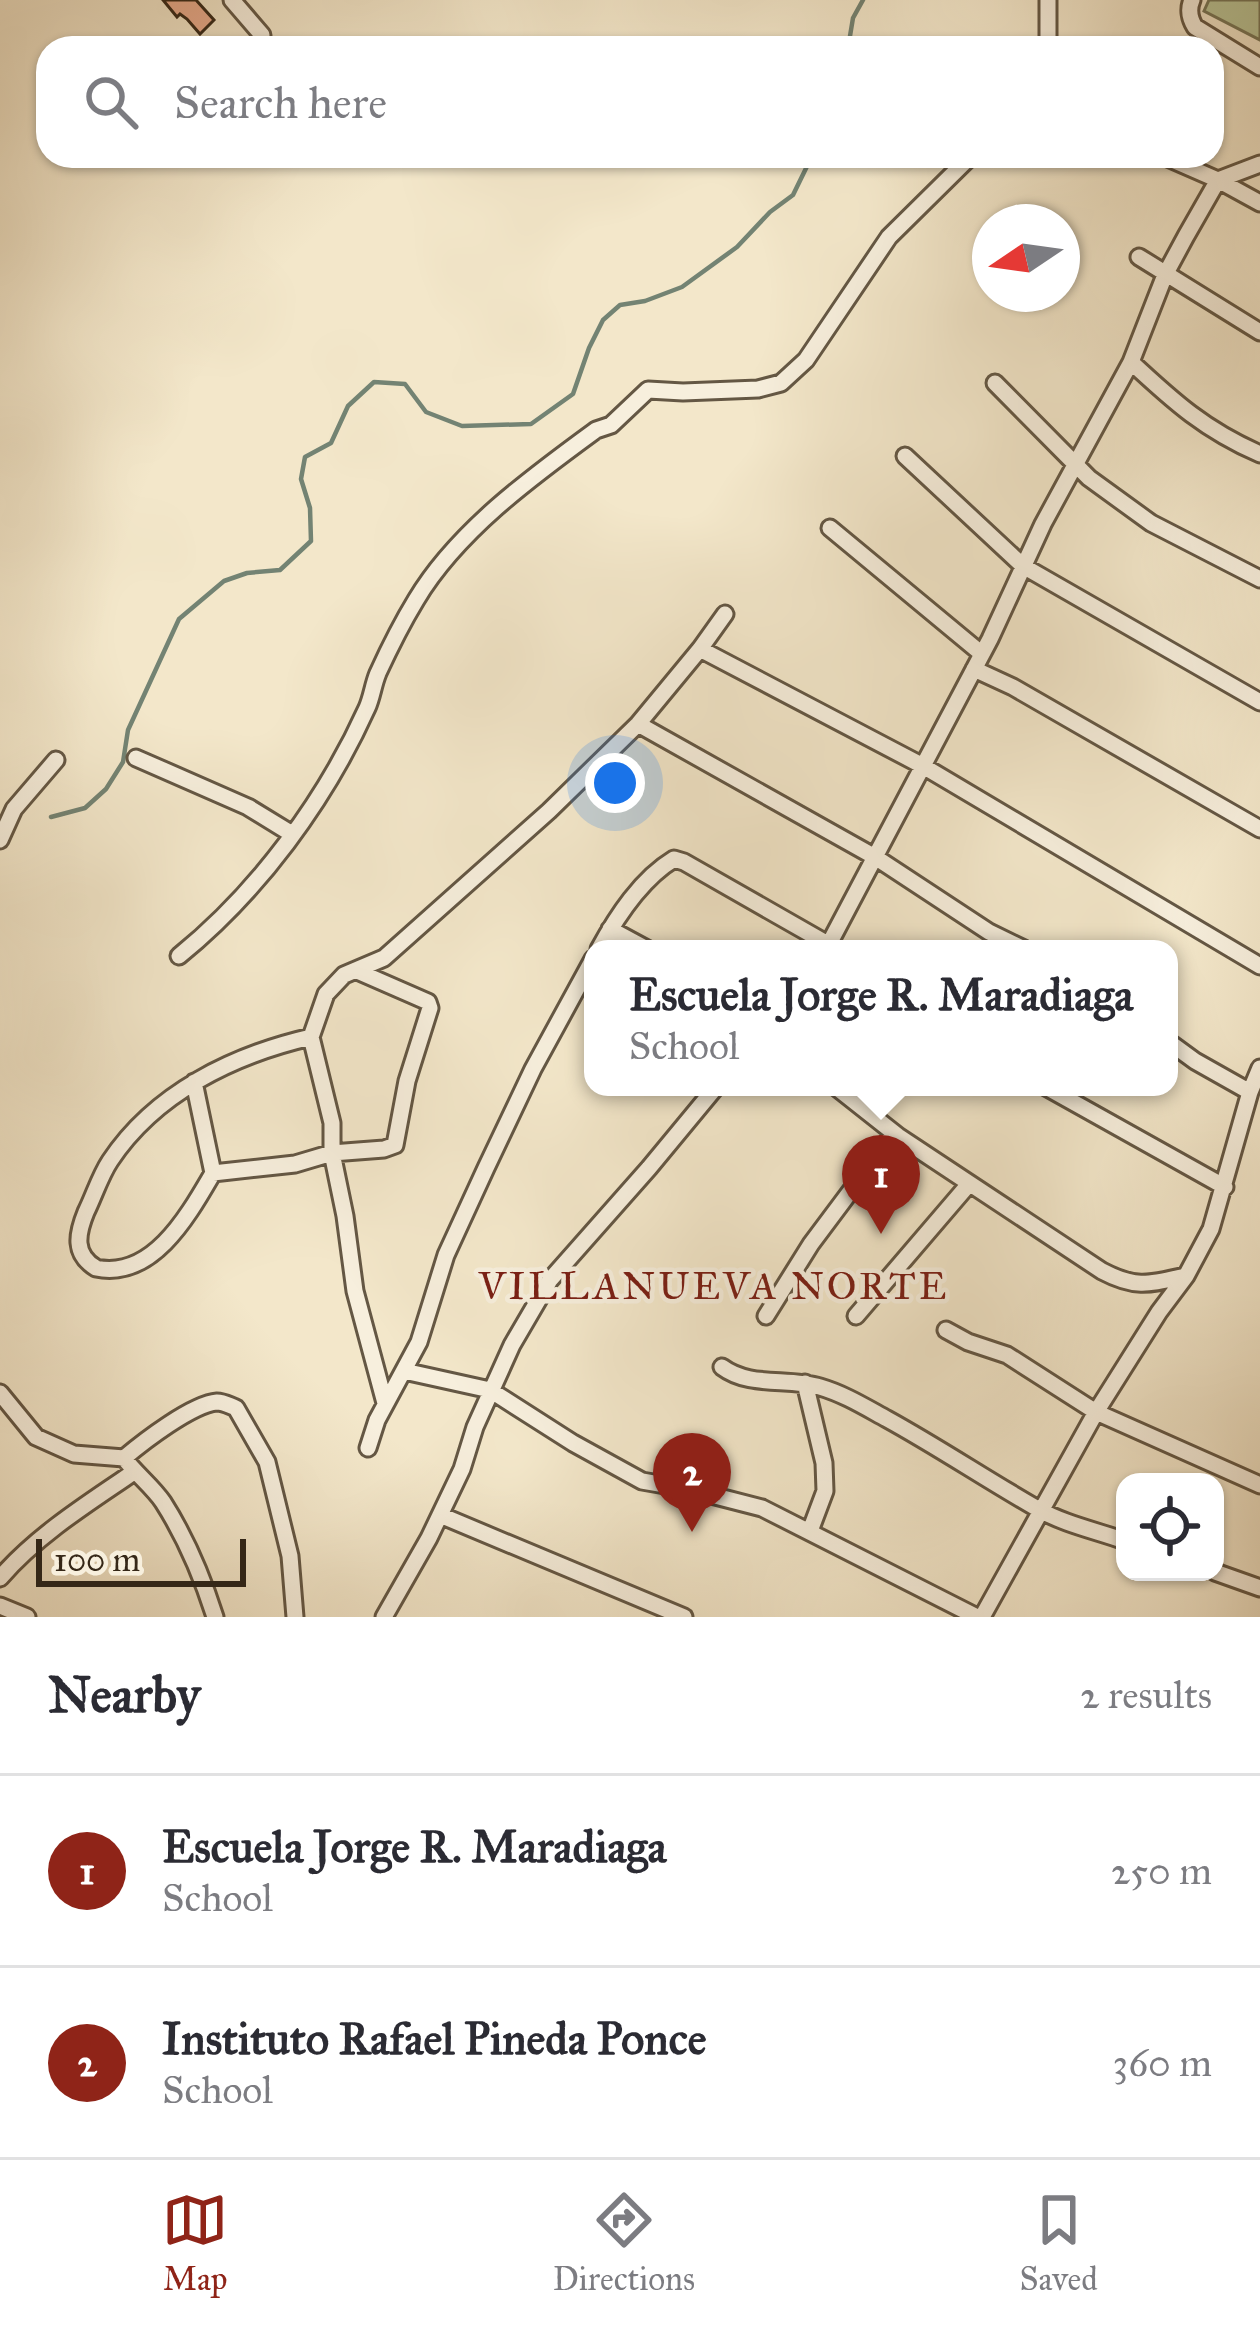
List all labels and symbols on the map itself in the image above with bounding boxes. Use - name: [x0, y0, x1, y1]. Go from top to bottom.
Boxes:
- north arrow: [972, 204, 1080, 312]
- your location: [585, 753, 645, 813]
- pin: 1: [842, 1135, 920, 1234]
- district label: VILLANUEVA NORTE: [477, 1262, 950, 1310]
- pin: 2: [653, 1433, 731, 1532]
- scale bar: [36, 1533, 246, 1586]

